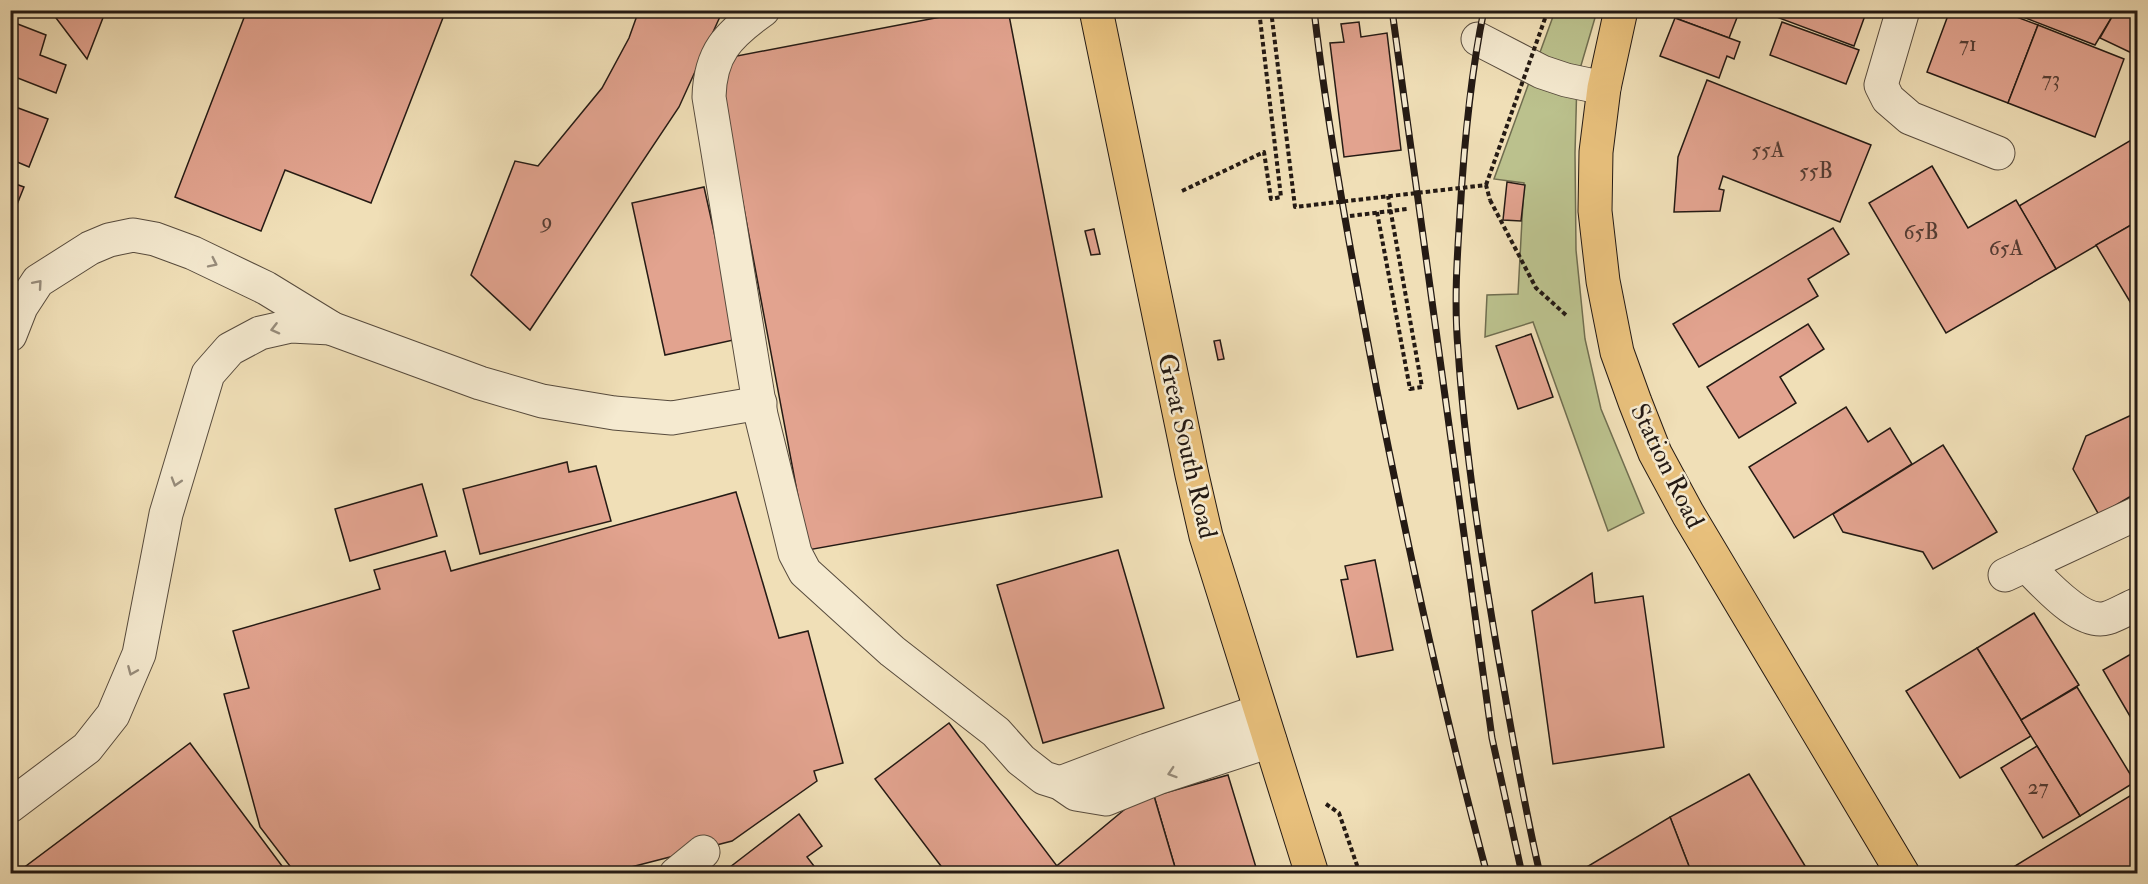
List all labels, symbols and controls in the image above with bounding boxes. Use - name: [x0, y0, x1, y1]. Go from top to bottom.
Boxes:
- house number: 71: [1959, 30, 1977, 58]
- house number: 73: [2042, 65, 2060, 93]
- house number: 55A: [1751, 136, 1785, 164]
- house number: 55B: [1799, 157, 1833, 185]
- house number: 9: [539, 207, 553, 235]
- house number: 65B: [1903, 218, 1939, 246]
- house number: 65A: [1989, 234, 2023, 262]
- one-way arrow: [207, 256, 218, 268]
- one-way arrow: [30, 280, 41, 291]
- one-way arrow: [270, 322, 280, 335]
- street label: Great South Road: [1150, 350, 1224, 542]
- street label: Station Road: [1623, 399, 1711, 534]
- one-way arrow: [171, 476, 183, 487]
- one-way arrow: [127, 665, 139, 676]
- one-way arrow: [1167, 766, 1178, 778]
- house number: 27: [2027, 773, 2049, 801]

